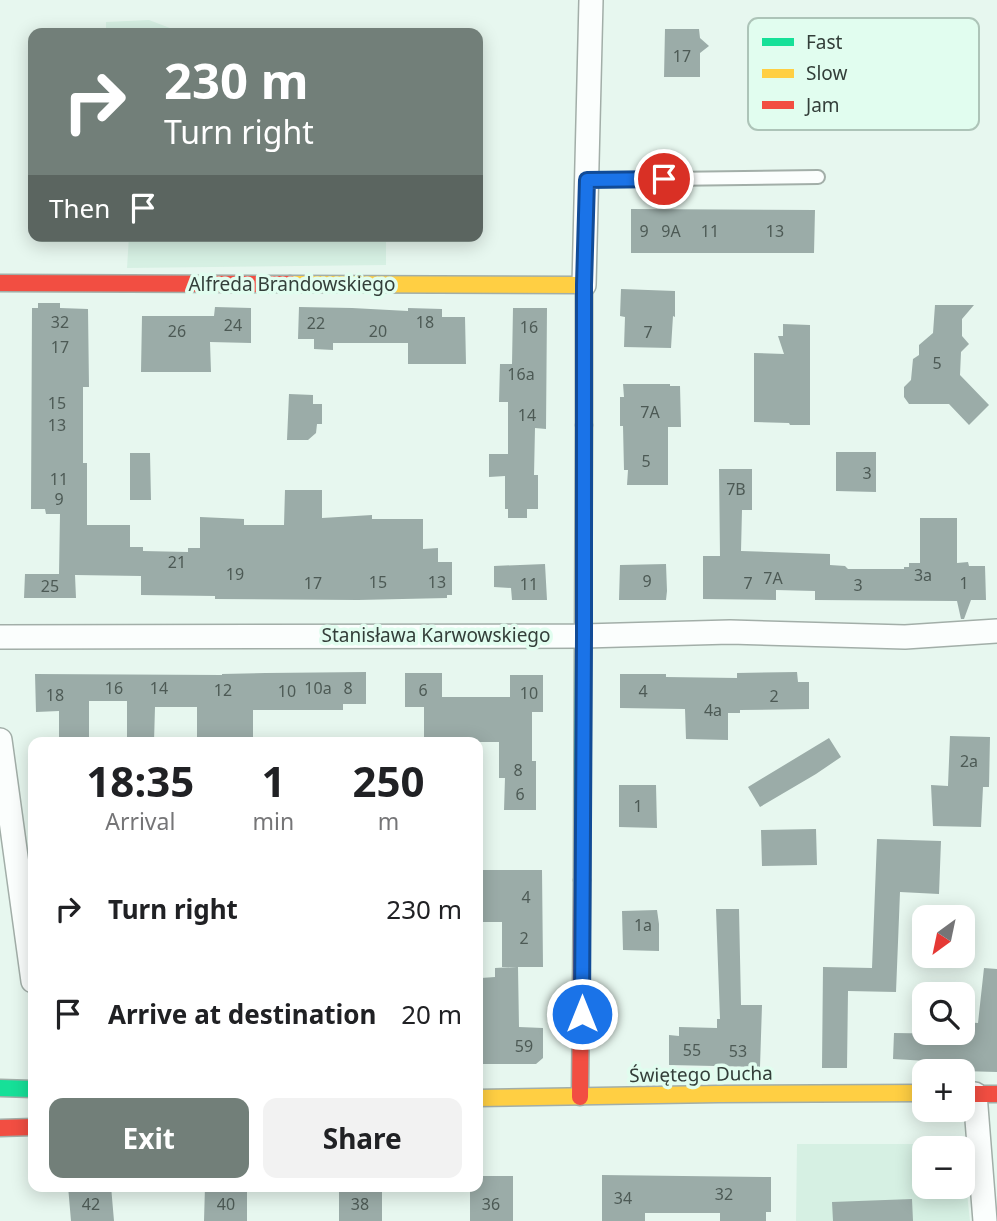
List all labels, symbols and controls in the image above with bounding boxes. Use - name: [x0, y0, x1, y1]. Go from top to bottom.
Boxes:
- legend: [748, 18, 979, 130]
- text: Fast: [806, 29, 843, 55]
- house number: 17: [673, 45, 691, 67]
- text: 230 m: [164, 47, 309, 113]
- icon: right: [49, 56, 140, 147]
- text: Slow: [806, 60, 847, 86]
- text: Jam: [804, 92, 840, 118]
- text: Turn right: [164, 110, 314, 153]
- pin: [634, 149, 694, 209]
- icon: arrive: [645, 160, 683, 198]
- icon: arrive: [124, 189, 162, 227]
- text: Then: [49, 190, 110, 226]
- house number: 9: [639, 220, 649, 242]
- house number: 9A: [661, 220, 681, 242]
- house number: 11: [701, 220, 719, 242]
- house number: 13: [766, 220, 784, 242]
- street label: Alfreda Brandowskiego: [188, 271, 396, 297]
- house number: 32: [51, 311, 69, 333]
- house number: 18: [416, 311, 434, 333]
- house number: 22: [307, 312, 325, 334]
- house number: 24: [224, 314, 242, 336]
- house number: 16: [520, 316, 538, 338]
- house number: 26: [168, 320, 186, 342]
- house number: 20: [369, 320, 387, 342]
- house number: 7: [643, 321, 653, 343]
- house number: 17: [51, 336, 69, 358]
- house number: 5: [932, 352, 942, 374]
- house number: 16a: [507, 363, 535, 385]
- house number: 15: [48, 392, 66, 414]
- house number: 7A: [640, 401, 660, 423]
- house number: 14: [518, 404, 536, 426]
- house number: 13: [48, 414, 66, 436]
- house number: 5: [641, 450, 651, 472]
- house number: 3: [862, 462, 872, 484]
- house number: 11: [50, 468, 68, 490]
- house number: 7B: [726, 478, 746, 500]
- house number: 9: [54, 488, 64, 510]
- house number: 21: [168, 551, 186, 573]
- house number: 19: [226, 563, 244, 585]
- house number: 3a: [914, 564, 932, 586]
- house number: 7A: [763, 567, 783, 589]
- house number: 9: [642, 570, 652, 592]
- house number: 15: [369, 571, 387, 593]
- house number: 13: [428, 571, 446, 593]
- house number: 17: [304, 572, 322, 594]
- house number: 7: [743, 572, 753, 594]
- house number: 1: [959, 572, 969, 594]
- house number: 11: [520, 573, 538, 595]
- house number: 3: [853, 574, 863, 596]
- house number: 25: [41, 575, 59, 597]
- street label: Stanisława Karwowskiego: [321, 622, 551, 648]
- house number: 16: [105, 677, 123, 699]
- house number: 14: [150, 677, 168, 699]
- house number: 10a: [304, 677, 332, 699]
- house number: 8: [343, 677, 353, 699]
- house number: 12: [214, 679, 232, 701]
- house number: 6: [418, 679, 428, 701]
- house number: 10: [278, 680, 296, 702]
- house number: 4: [638, 680, 648, 702]
- house number: 10: [520, 682, 538, 704]
- house number: 18: [46, 684, 64, 706]
- house number: 2: [769, 685, 779, 707]
- house number: 4a: [704, 699, 722, 721]
- house number: 2a: [960, 750, 978, 772]
- text: 18:35: [86, 752, 194, 809]
- text: 1: [261, 752, 285, 809]
- text: 250: [353, 752, 425, 809]
- house number: 8: [513, 759, 523, 781]
- house number: 6: [515, 783, 525, 805]
- house number: 1: [633, 795, 643, 817]
- text: Arrival: [105, 805, 175, 837]
- text: min: [253, 805, 294, 837]
- text: m: [378, 805, 399, 837]
- house number: 4: [521, 886, 531, 908]
- icon: right: [49, 890, 87, 928]
- text: Turn right: [108, 891, 238, 927]
- text: 230 m: [386, 891, 462, 927]
- north arrow: [912, 905, 975, 968]
- map controls: [912, 905, 975, 1199]
- house number: 1a: [634, 914, 652, 936]
- house number: 2: [519, 927, 529, 949]
- position arrow: [545, 977, 619, 1051]
- button: search: [912, 982, 975, 1045]
- icon: arrive: [49, 995, 87, 1033]
- text: Arrive at destination: [108, 996, 377, 1032]
- text: 20 m: [401, 996, 462, 1032]
- house number: 59: [515, 1035, 533, 1057]
- house number: 55: [683, 1039, 701, 1061]
- house number: 53: [729, 1040, 747, 1062]
- button: +: [912, 1059, 975, 1122]
- street label: Świętego Ducha: [629, 1060, 773, 1088]
- button: Exit: [49, 1098, 249, 1178]
- button: Share: [263, 1098, 462, 1178]
- button: −: [912, 1136, 975, 1199]
- house number: 32: [715, 1183, 733, 1205]
- house number: 34: [614, 1187, 632, 1209]
- house number: 42: [82, 1193, 100, 1215]
- house number: 40: [217, 1193, 235, 1215]
- house number: 38: [351, 1193, 369, 1215]
- house number: 36: [482, 1193, 500, 1215]

